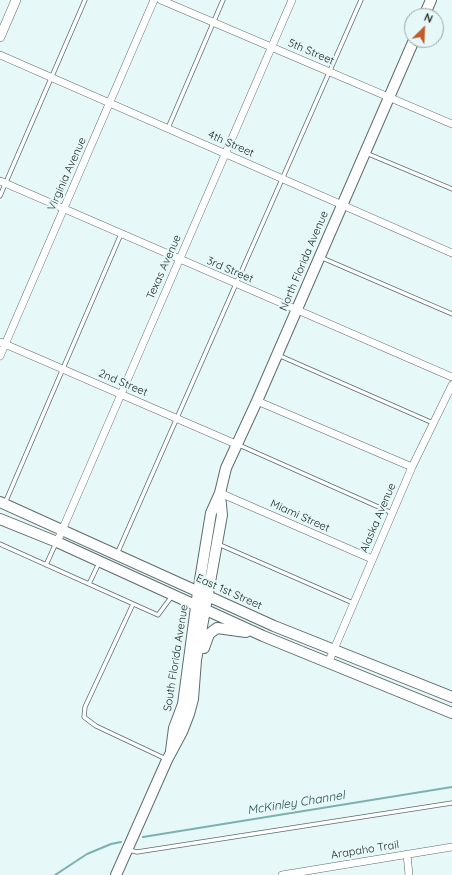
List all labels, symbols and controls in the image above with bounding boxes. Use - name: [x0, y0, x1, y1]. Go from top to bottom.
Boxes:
- north arrow: [404, 8, 444, 48]
- text: N: [422, 10, 435, 26]
- street label: 5th Street: [286, 36, 336, 68]
- street label: 4th Street: [206, 128, 256, 160]
- street label: Virginia Avenue: [45, 135, 89, 213]
- street label: North Florida Avenue: [277, 209, 331, 313]
- street label: Texas Avenue: [144, 233, 184, 301]
- street label: 3rd Street: [205, 254, 255, 286]
- street label: 2nd Street: [96, 367, 150, 399]
- street label: Alaska Avenue: [357, 481, 399, 555]
- street label: Miami Street: [268, 497, 332, 535]
- street label: East 1st Street: [194, 572, 264, 612]
- street label: South Florida Avenue: [161, 604, 191, 712]
- water label: McKinley Channel: [246, 788, 346, 818]
- street label: Arapaho Trail: [330, 838, 400, 862]

